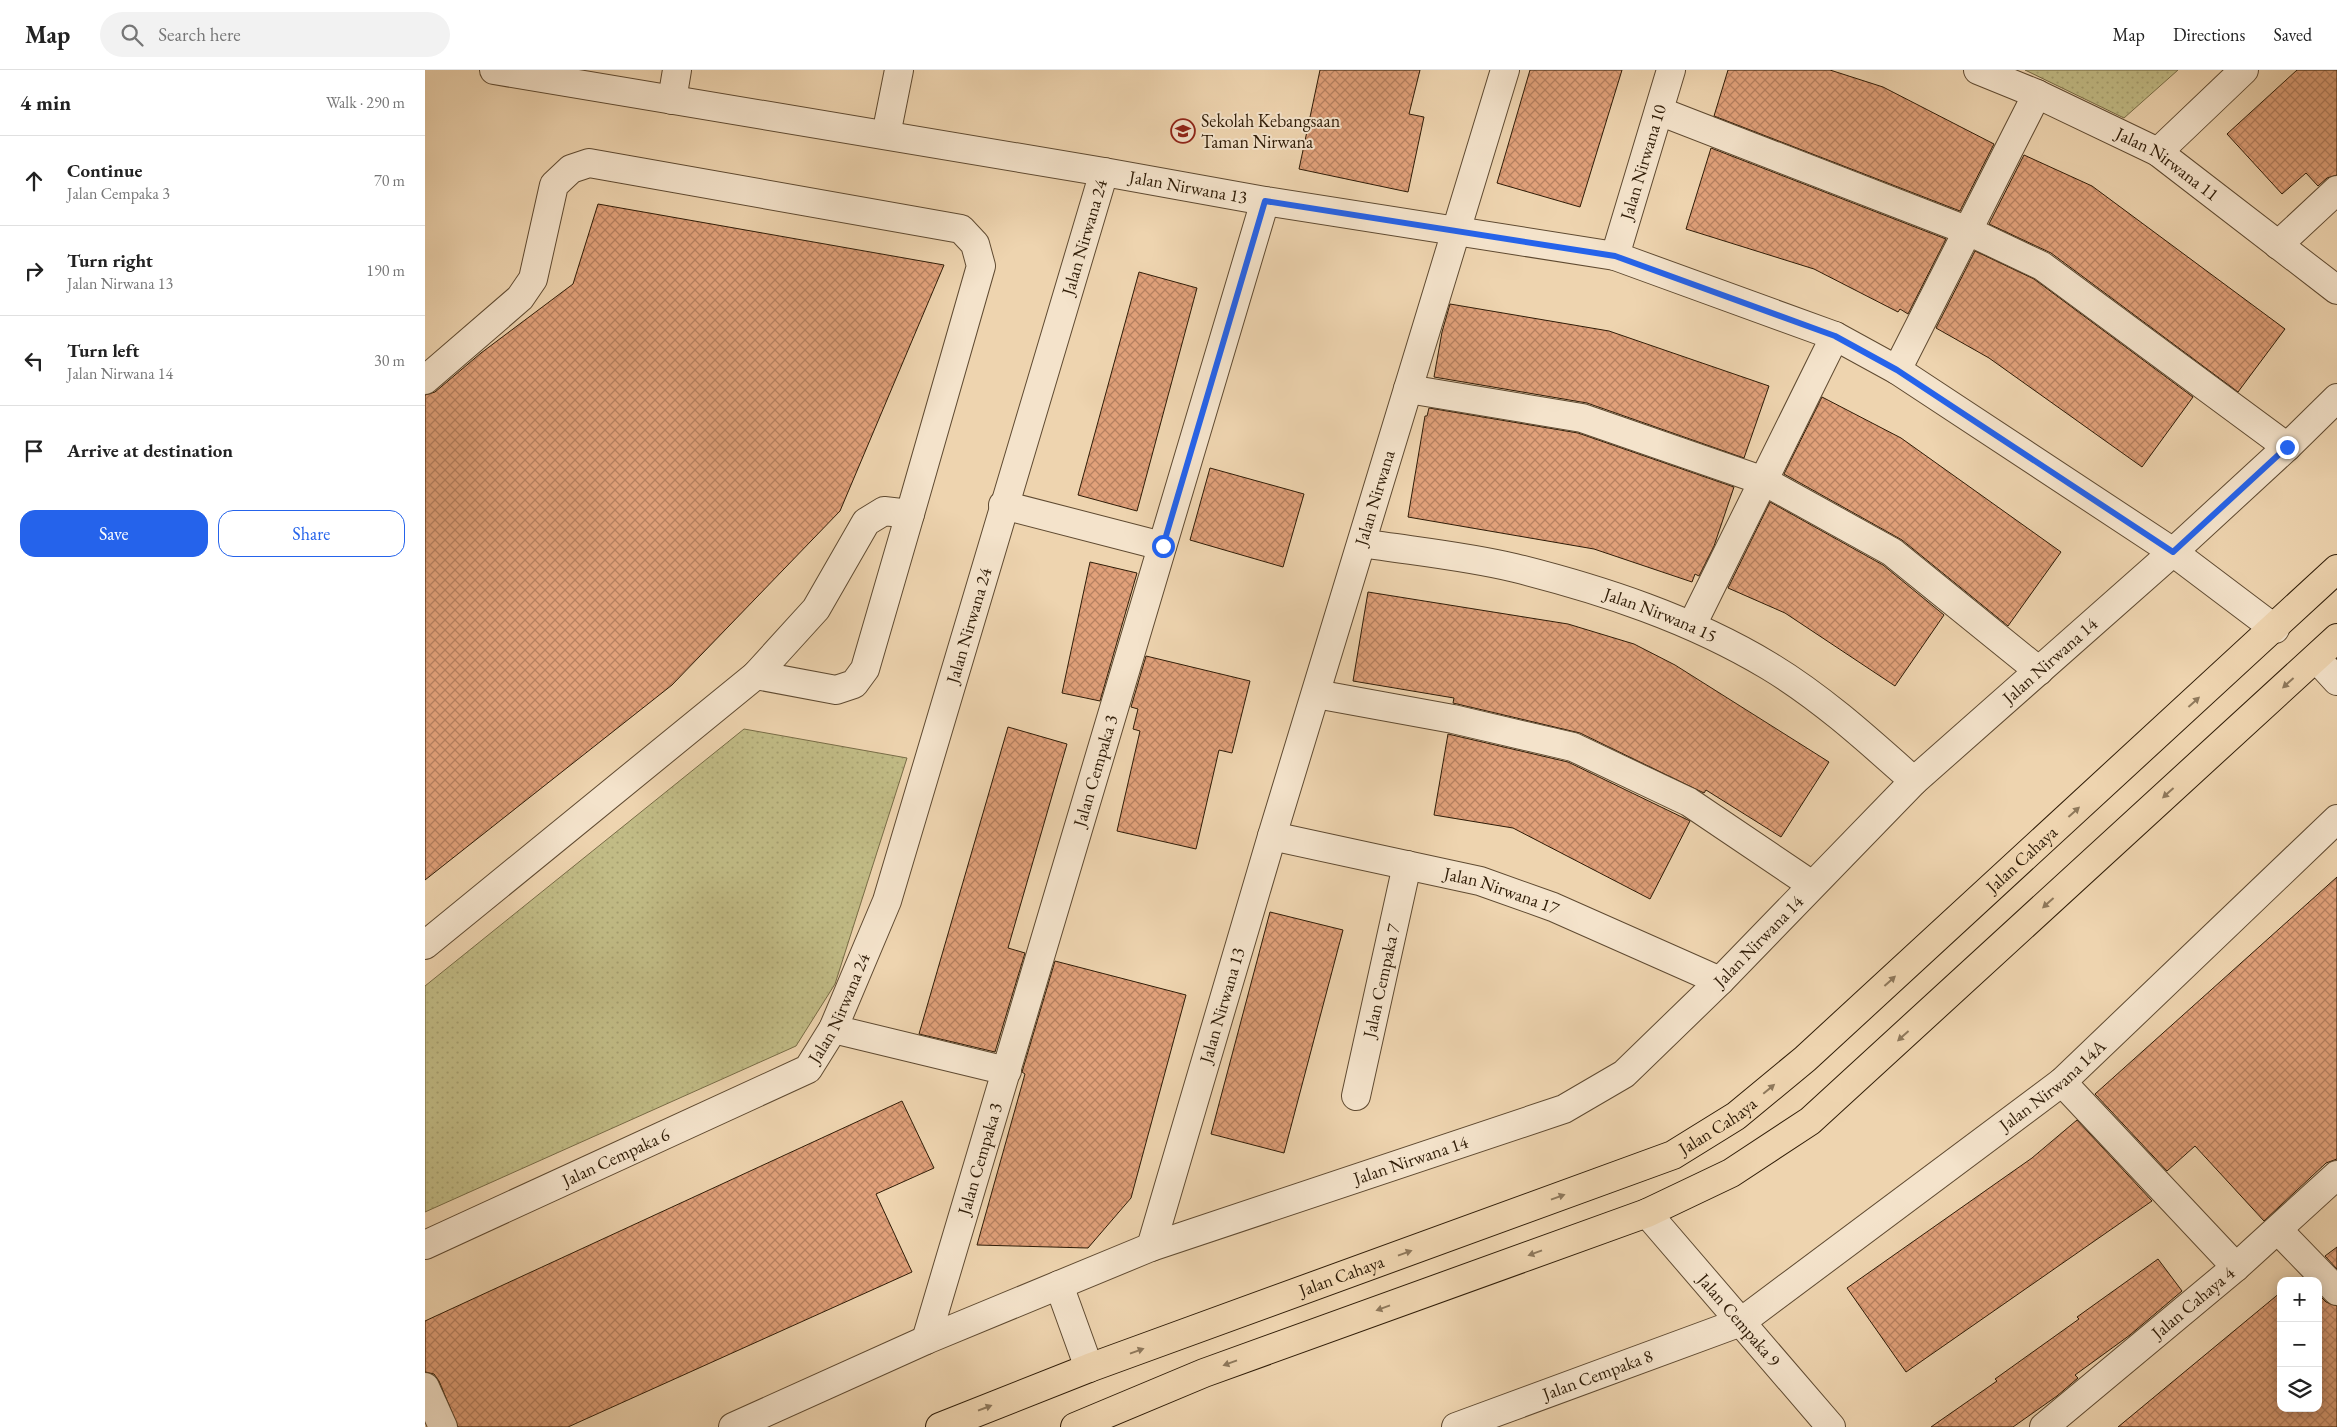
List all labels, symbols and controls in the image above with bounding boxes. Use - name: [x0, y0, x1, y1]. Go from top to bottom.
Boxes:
- search box: [100, 12, 450, 57]
- text: Map: [25, 19, 70, 50]
- icon: search: [118, 21, 146, 49]
- text: Search here: [158, 22, 241, 47]
- text: Map: [2113, 23, 2145, 46]
- text: Directions: [2173, 23, 2245, 46]
- text: Saved: [2273, 23, 2312, 46]
- text: 4 min: [20, 89, 71, 116]
- text: Walk · 290 m: [326, 92, 405, 113]
- street label: Jalan Nirwana 10: [1614, 101, 1671, 224]
- place label: Sekolah Kebangsaan Taman Nirwana: [1201, 109, 1341, 153]
- school or university icon: Sekolah Kebangsaan Taman Nirwana: [1170, 118, 1196, 144]
- street label: Jalan Nirwana 11: [2110, 121, 2224, 206]
- text: Continue: [67, 158, 142, 183]
- street label: Jalan Nirwana 13: [1125, 164, 1249, 209]
- icon: ahead: [20, 167, 48, 195]
- text: 70 m: [374, 170, 405, 191]
- street label: Jalan Nirwana 24: [1055, 176, 1112, 300]
- text: Jalan Cempaka 3: [67, 183, 170, 204]
- text: Turn right: [67, 248, 153, 273]
- icon: right: [20, 257, 48, 285]
- text: 190 m: [366, 260, 405, 281]
- text: Jalan Nirwana 13: [67, 273, 173, 294]
- text: Turn left: [67, 338, 139, 363]
- icon: left: [20, 347, 48, 375]
- text: 30 m: [374, 350, 405, 371]
- text: Jalan Nirwana 14: [67, 363, 173, 384]
- route end: [2276, 436, 2299, 459]
- icon: arrive: [20, 437, 48, 465]
- text: Arrive at destination: [67, 438, 233, 463]
- street label: Jalan Nirwana: [1348, 446, 1400, 550]
- button: Save: [20, 510, 208, 557]
- button: Share: [218, 510, 405, 557]
- route start: [1152, 535, 1175, 558]
- street label: Jalan Nirwana 24: [940, 565, 997, 688]
- street label: Jalan Nirwana 15: [1599, 581, 1721, 647]
- street label: Jalan Nirwana 14: [1996, 612, 2102, 710]
- one-way arrow: [2283, 677, 2295, 689]
- one-way arrow: [2188, 696, 2200, 708]
- street label: Jalan Cempaka 3: [1067, 712, 1123, 831]
- one-way arrow: [2163, 787, 2175, 799]
- one-way arrow: [2068, 806, 2080, 818]
- street label: Jalan Cahaya: [1979, 820, 2062, 899]
- street label: Jalan Nirwana 17: [1440, 861, 1563, 919]
- street label: Jalan Nirwana 14: [1707, 890, 1808, 993]
- one-way arrow: [2043, 897, 2055, 909]
- street label: Jalan Cempaka 7: [1357, 921, 1405, 1042]
- street label: Jalan Nirwana 13: [1193, 945, 1250, 1068]
- street label: Jalan Nirwana 24: [801, 949, 875, 1069]
- one-way arrow: [1884, 975, 1896, 987]
- one-way arrow: [1897, 1030, 1909, 1042]
- street label: Jalan Nirwana 14A: [1993, 1034, 2111, 1137]
- one-way arrow: [1762, 1083, 1775, 1094]
- street label: Jalan Cahaya: [1672, 1091, 1762, 1161]
- street label: Jalan Cempaka 3: [951, 1100, 1007, 1219]
- street label: Jalan Cempaka 6: [556, 1122, 673, 1192]
- street label: Jalan Nirwana 14: [1348, 1130, 1471, 1190]
- one-way arrow: [1550, 1193, 1565, 1200]
- street label: Jalan Cahaya: [1294, 1249, 1388, 1302]
- one-way arrow: [1398, 1249, 1413, 1257]
- one-way arrow: [1528, 1250, 1543, 1257]
- street label: Jalan Cahaya 4: [2145, 1261, 2239, 1345]
- street label: Jalan Cempaka 9: [1692, 1267, 1786, 1371]
- map controls: [2277, 1277, 2322, 1412]
- button: +: [2277, 1277, 2322, 1322]
- one-way arrow: [1375, 1305, 1390, 1312]
- button: −: [2277, 1322, 2322, 1367]
- street label: Jalan Cempaka 8: [1537, 1344, 1656, 1406]
- one-way arrow: [1130, 1347, 1145, 1354]
- one-way arrow: [1222, 1359, 1237, 1367]
- button: layers: [2277, 1367, 2322, 1412]
- one-way arrow: [978, 1404, 993, 1411]

